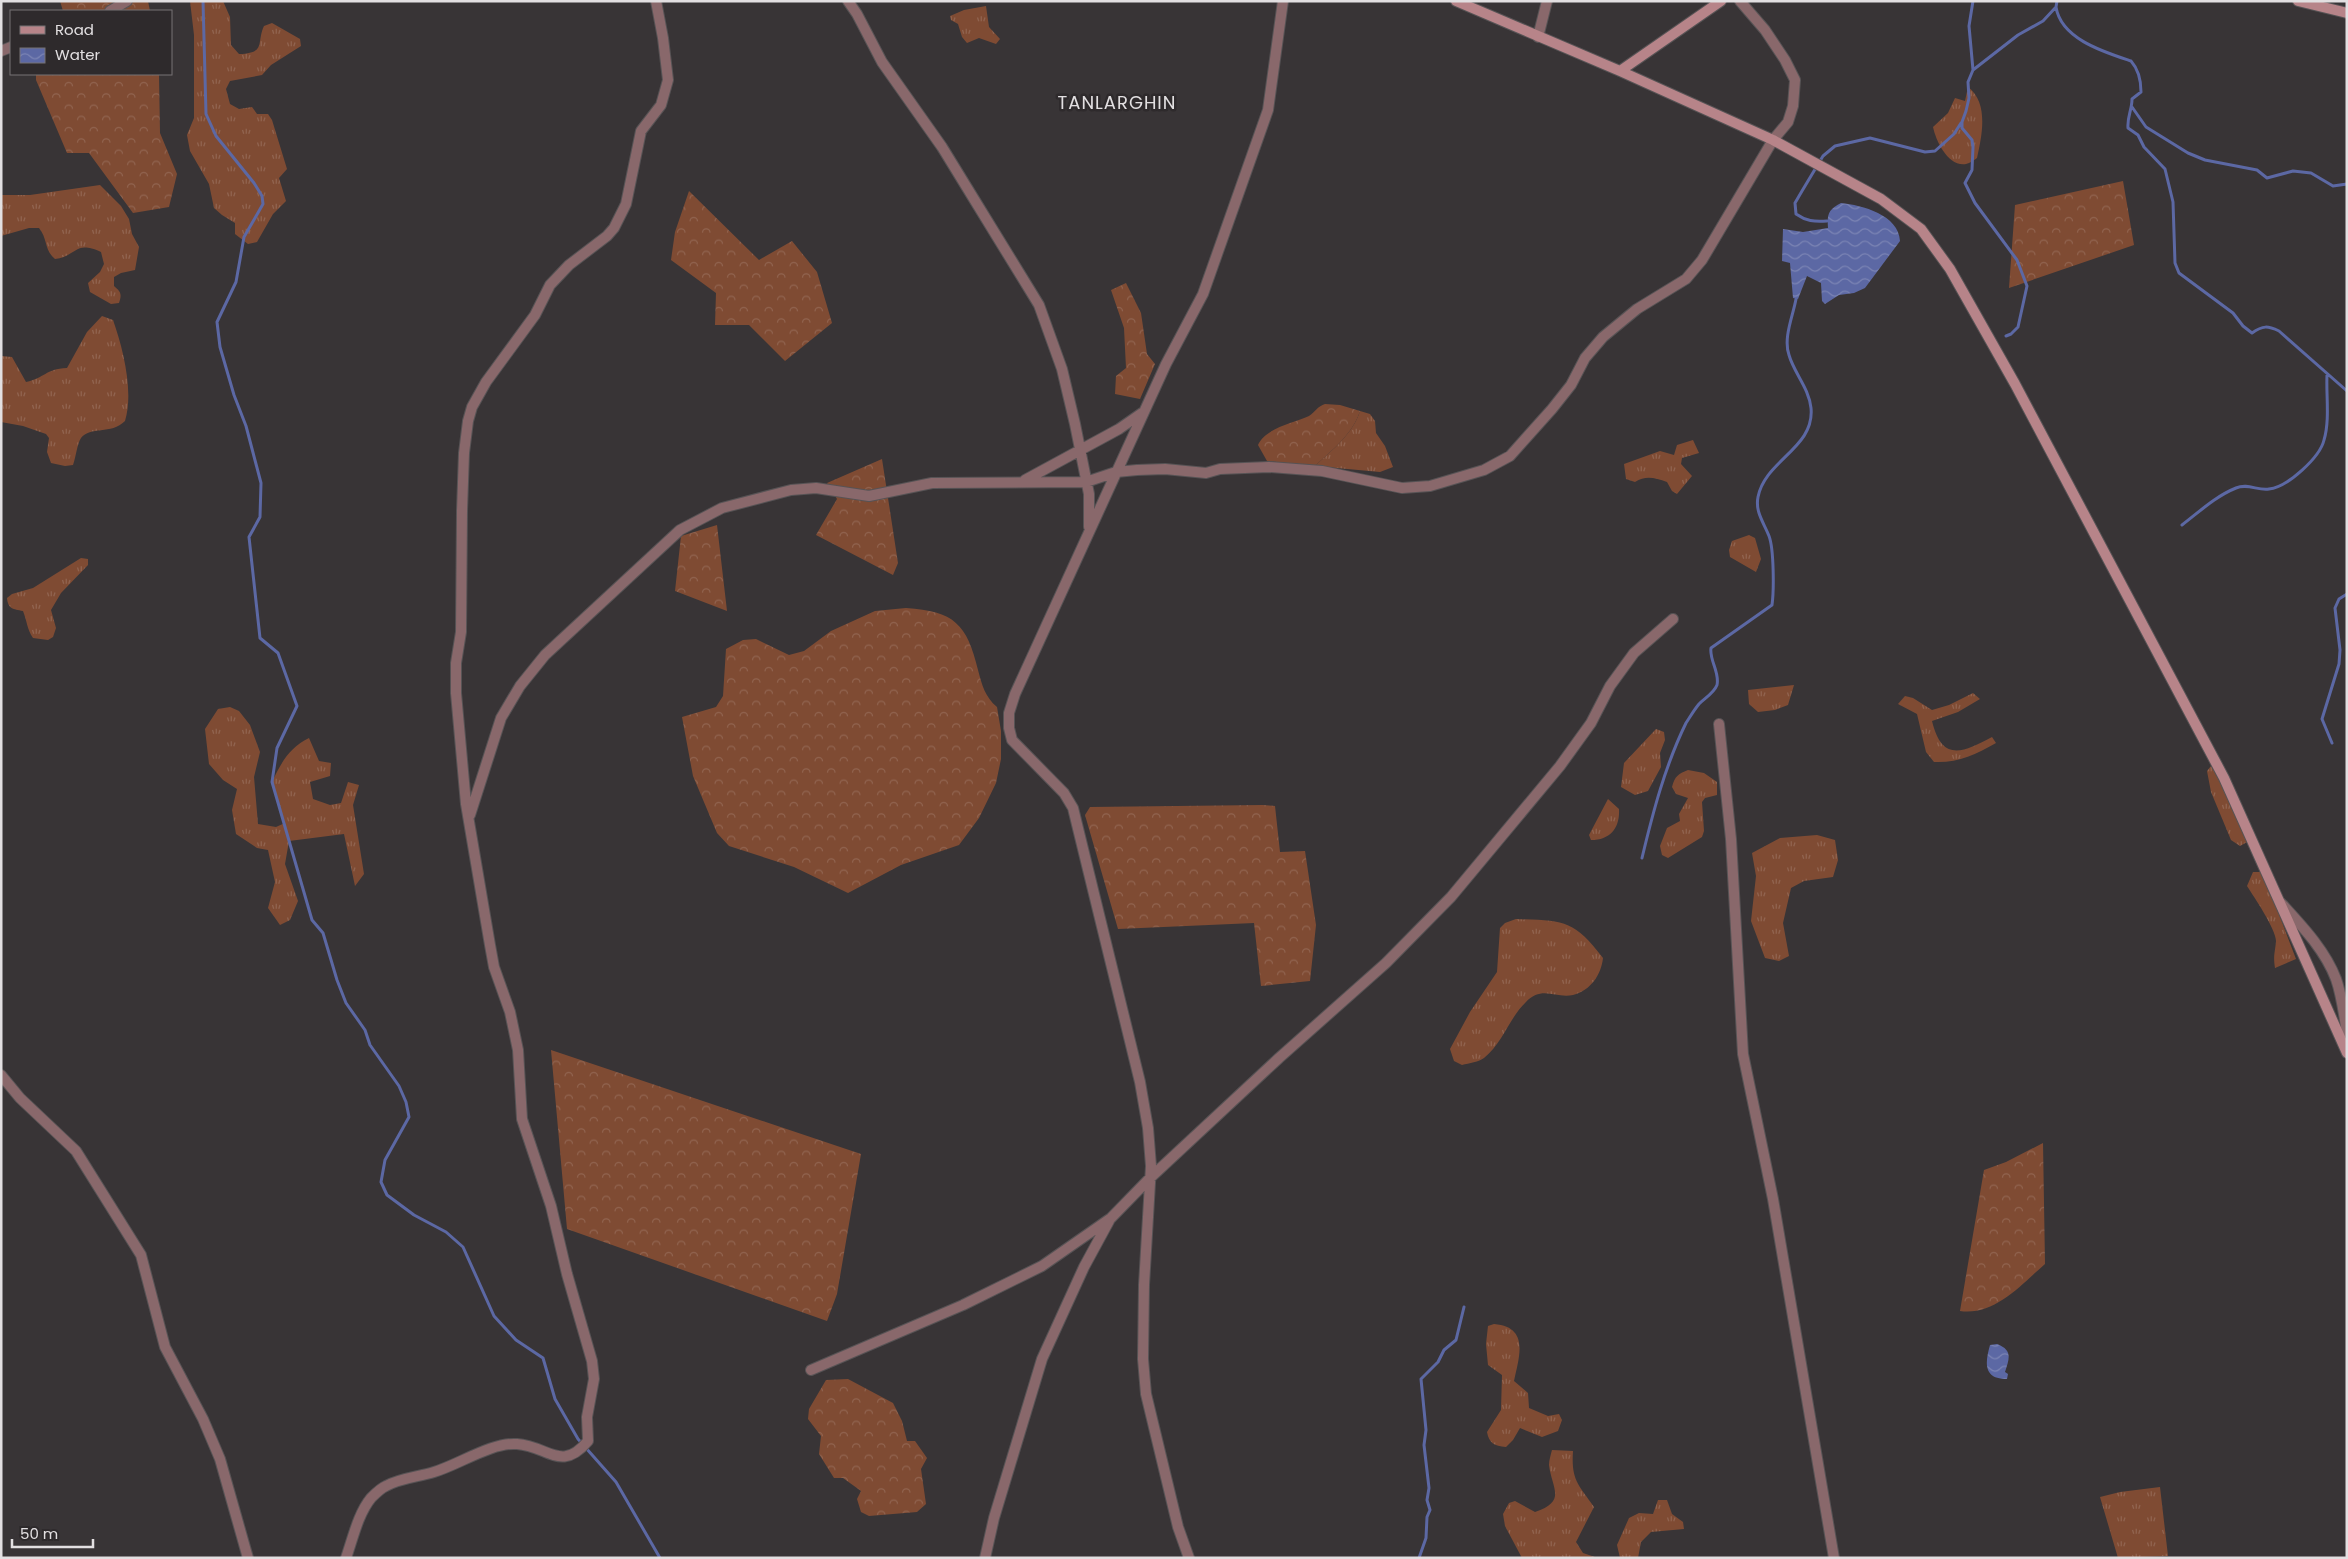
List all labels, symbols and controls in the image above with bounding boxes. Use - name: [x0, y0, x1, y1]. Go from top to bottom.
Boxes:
- legend: [10, 10, 172, 75]
- text: Road: [55, 19, 94, 40]
- text: Water: [55, 44, 101, 65]
- district label: TANLARGHIN: [1058, 90, 1176, 115]
- scale bar: [12, 1516, 94, 1548]
- text: 50 m: [20, 1523, 58, 1544]

